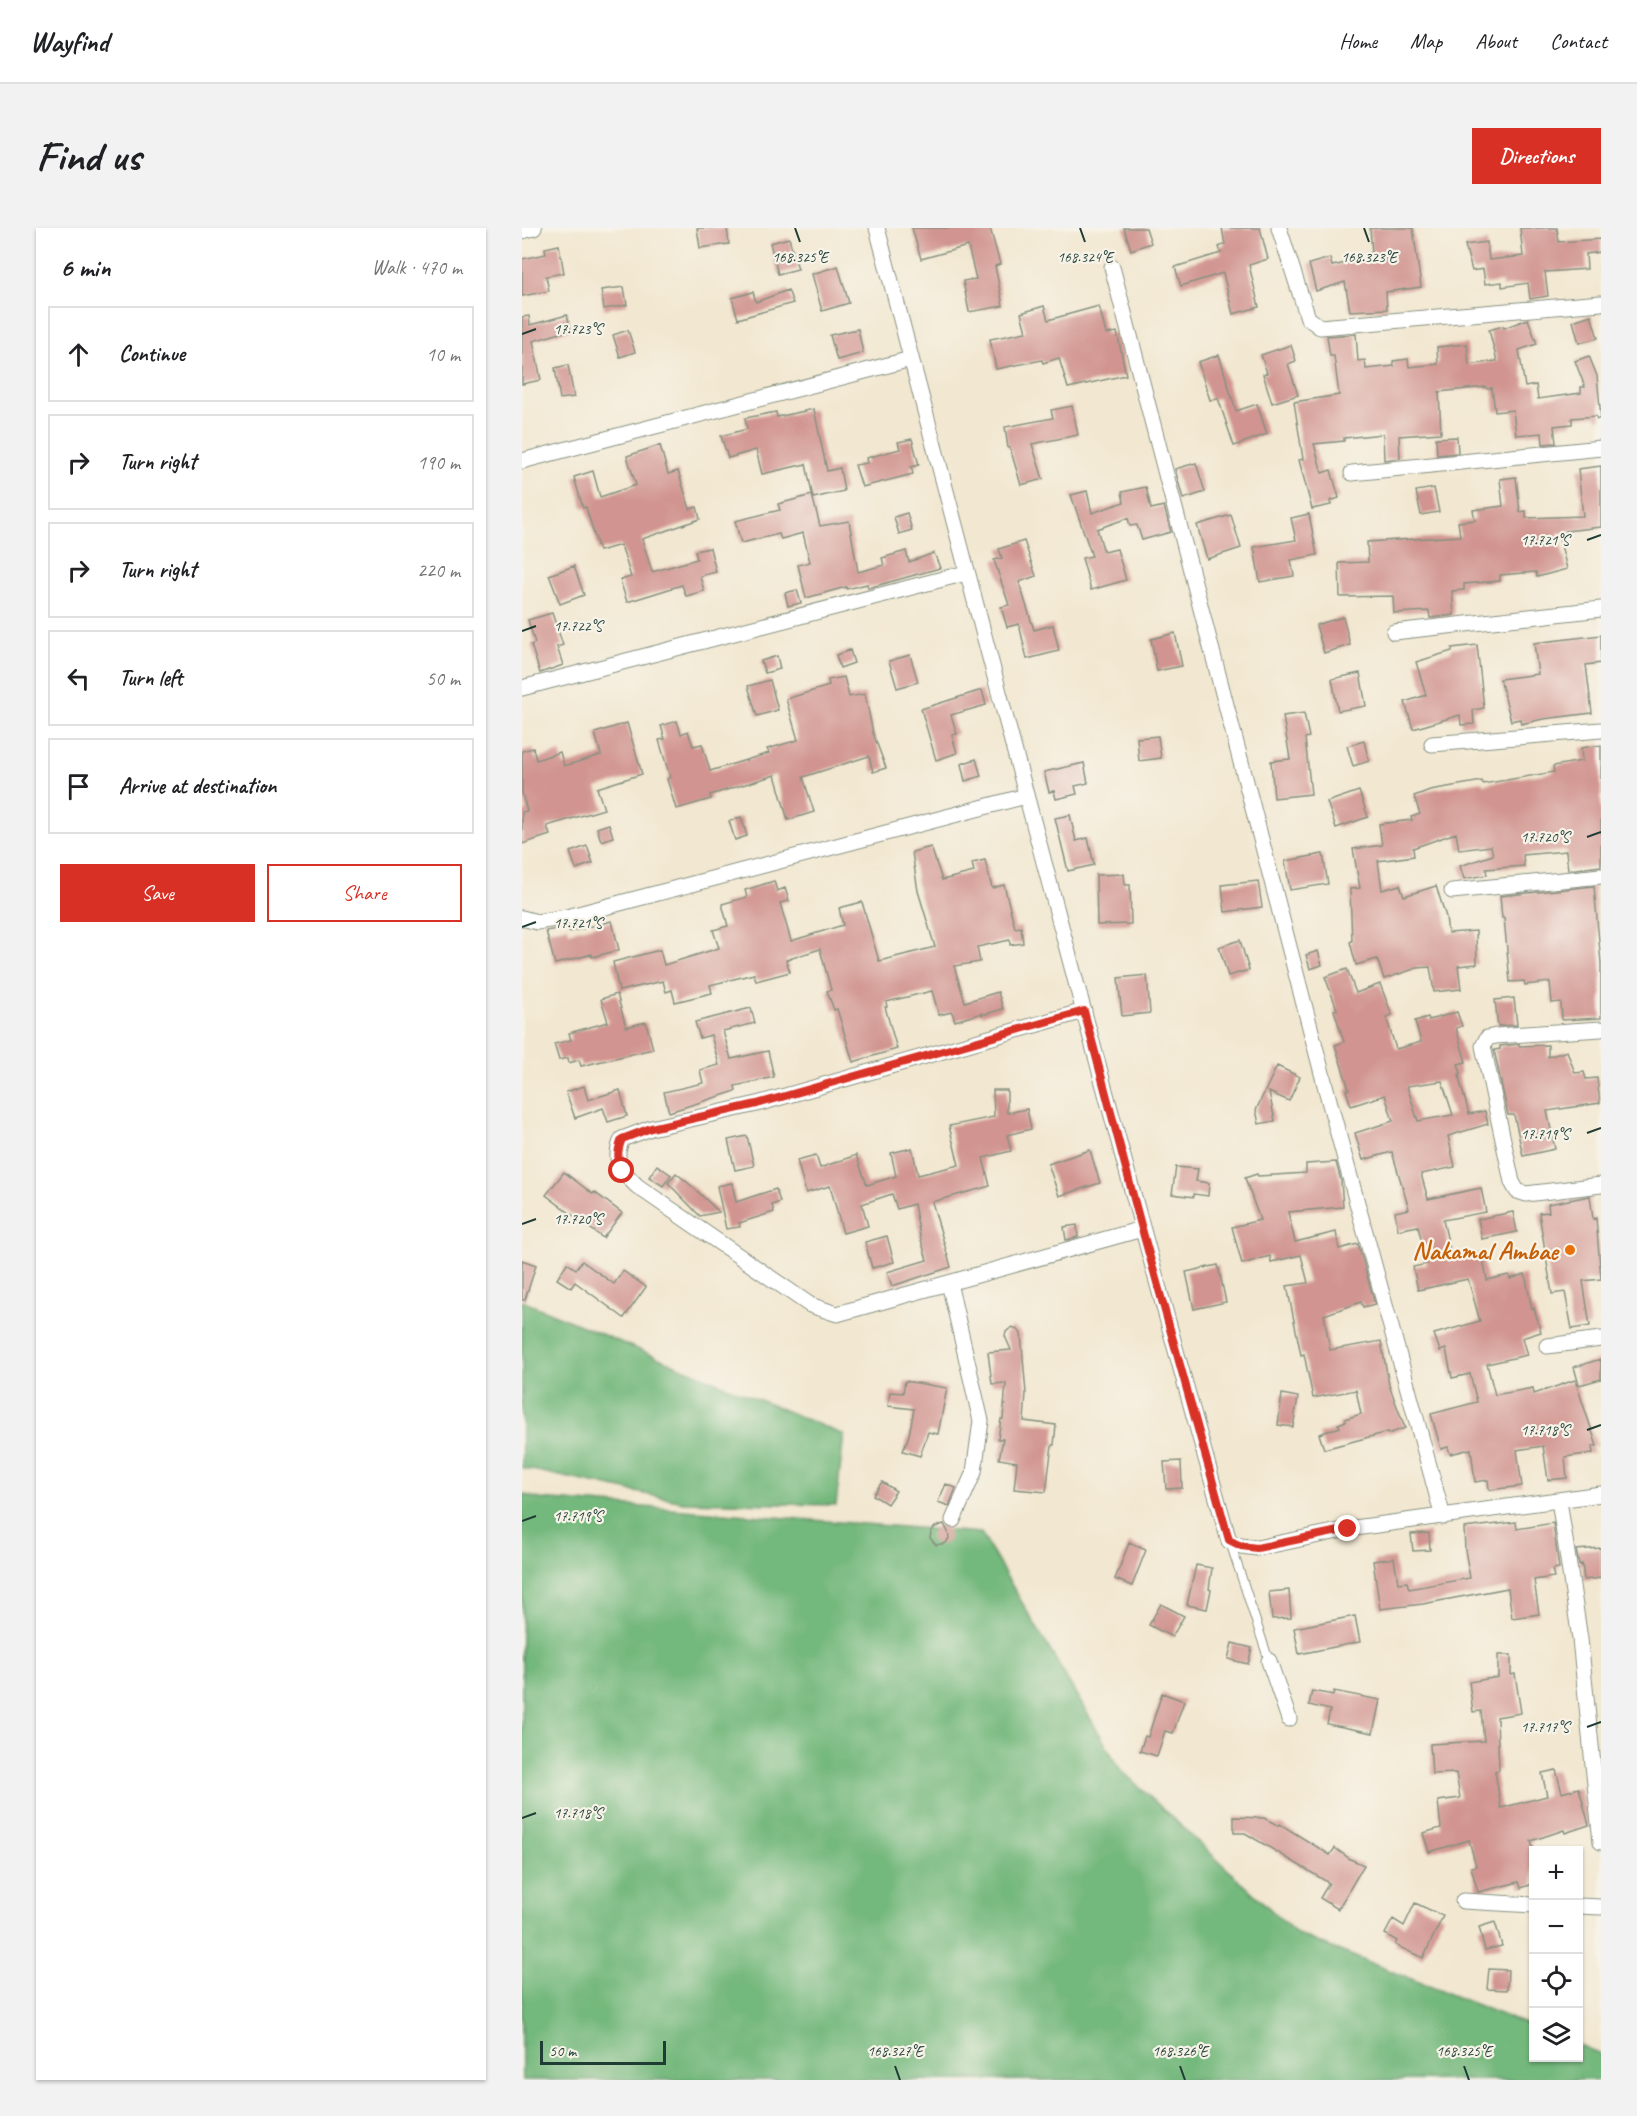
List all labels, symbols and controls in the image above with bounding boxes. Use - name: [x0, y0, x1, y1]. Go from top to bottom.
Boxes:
- text: Wayfind: [30, 24, 109, 59]
- text: Home: [1339, 28, 1377, 54]
- text: Map: [1410, 28, 1442, 54]
- text: About: [1475, 28, 1517, 54]
- text: Contact: [1550, 28, 1607, 54]
- button: Directions: [1472, 128, 1601, 184]
- text: Find us: [36, 130, 141, 183]
- text: 168.325°E: [772, 248, 830, 267]
- text: 168.324°E: [1057, 248, 1115, 267]
- text: 168.323°E: [1341, 248, 1399, 267]
- text: 6 min: [60, 251, 110, 284]
- text: Walk · 470 m: [372, 255, 462, 280]
- text: 17.723°S: [554, 320, 605, 339]
- icon: ahead: [62, 338, 95, 371]
- text: Continue: [119, 340, 185, 368]
- text: 10 m: [426, 342, 460, 367]
- icon: right: [62, 446, 95, 479]
- text: Turn right: [119, 448, 196, 476]
- text: 190 m: [417, 450, 460, 475]
- text: 17.721°S: [1521, 531, 1572, 550]
- icon: right: [62, 554, 95, 587]
- text: Turn right: [119, 556, 196, 584]
- text: 220 m: [417, 558, 460, 583]
- text: 17.722°S: [554, 617, 605, 636]
- icon: left: [62, 662, 95, 695]
- text: Turn left: [119, 664, 183, 692]
- text: 50 m: [426, 666, 460, 691]
- icon: arrive: [62, 770, 95, 803]
- text: Arrive at destination: [119, 772, 276, 800]
- text: 17.720°S: [1521, 828, 1572, 847]
- button: Save: [60, 864, 255, 922]
- button: Share: [267, 864, 462, 922]
- text: 17.721°S: [554, 914, 605, 933]
- text: 17.719°S: [1521, 1125, 1572, 1144]
- route start: [608, 1157, 634, 1183]
- text: 17.720°S: [554, 1210, 605, 1229]
- place label: Nakamal Ambae: [1412, 1234, 1560, 1267]
- marker: Nakamal Ambae: [1563, 1243, 1577, 1257]
- text: 17.718°S: [1521, 1421, 1572, 1440]
- text: 17.719°S: [554, 1507, 605, 1526]
- route end: [1334, 1515, 1360, 1541]
- text: 17.717°S: [1521, 1718, 1572, 1737]
- text: 17.718°S: [554, 1804, 605, 1823]
- map controls: [1529, 1846, 1583, 2062]
- button: +: [1529, 1846, 1583, 1900]
- button: −: [1529, 1900, 1583, 1954]
- button: locate: [1529, 1954, 1583, 2008]
- button: layers: [1529, 2008, 1583, 2062]
- scale bar: [540, 2038, 666, 2066]
- text: 50 m: [549, 2041, 576, 2061]
- text: 168.327°E: [867, 2042, 925, 2061]
- text: 168.326°E: [1152, 2042, 1210, 2061]
- text: 168.325°E: [1436, 2042, 1494, 2061]

